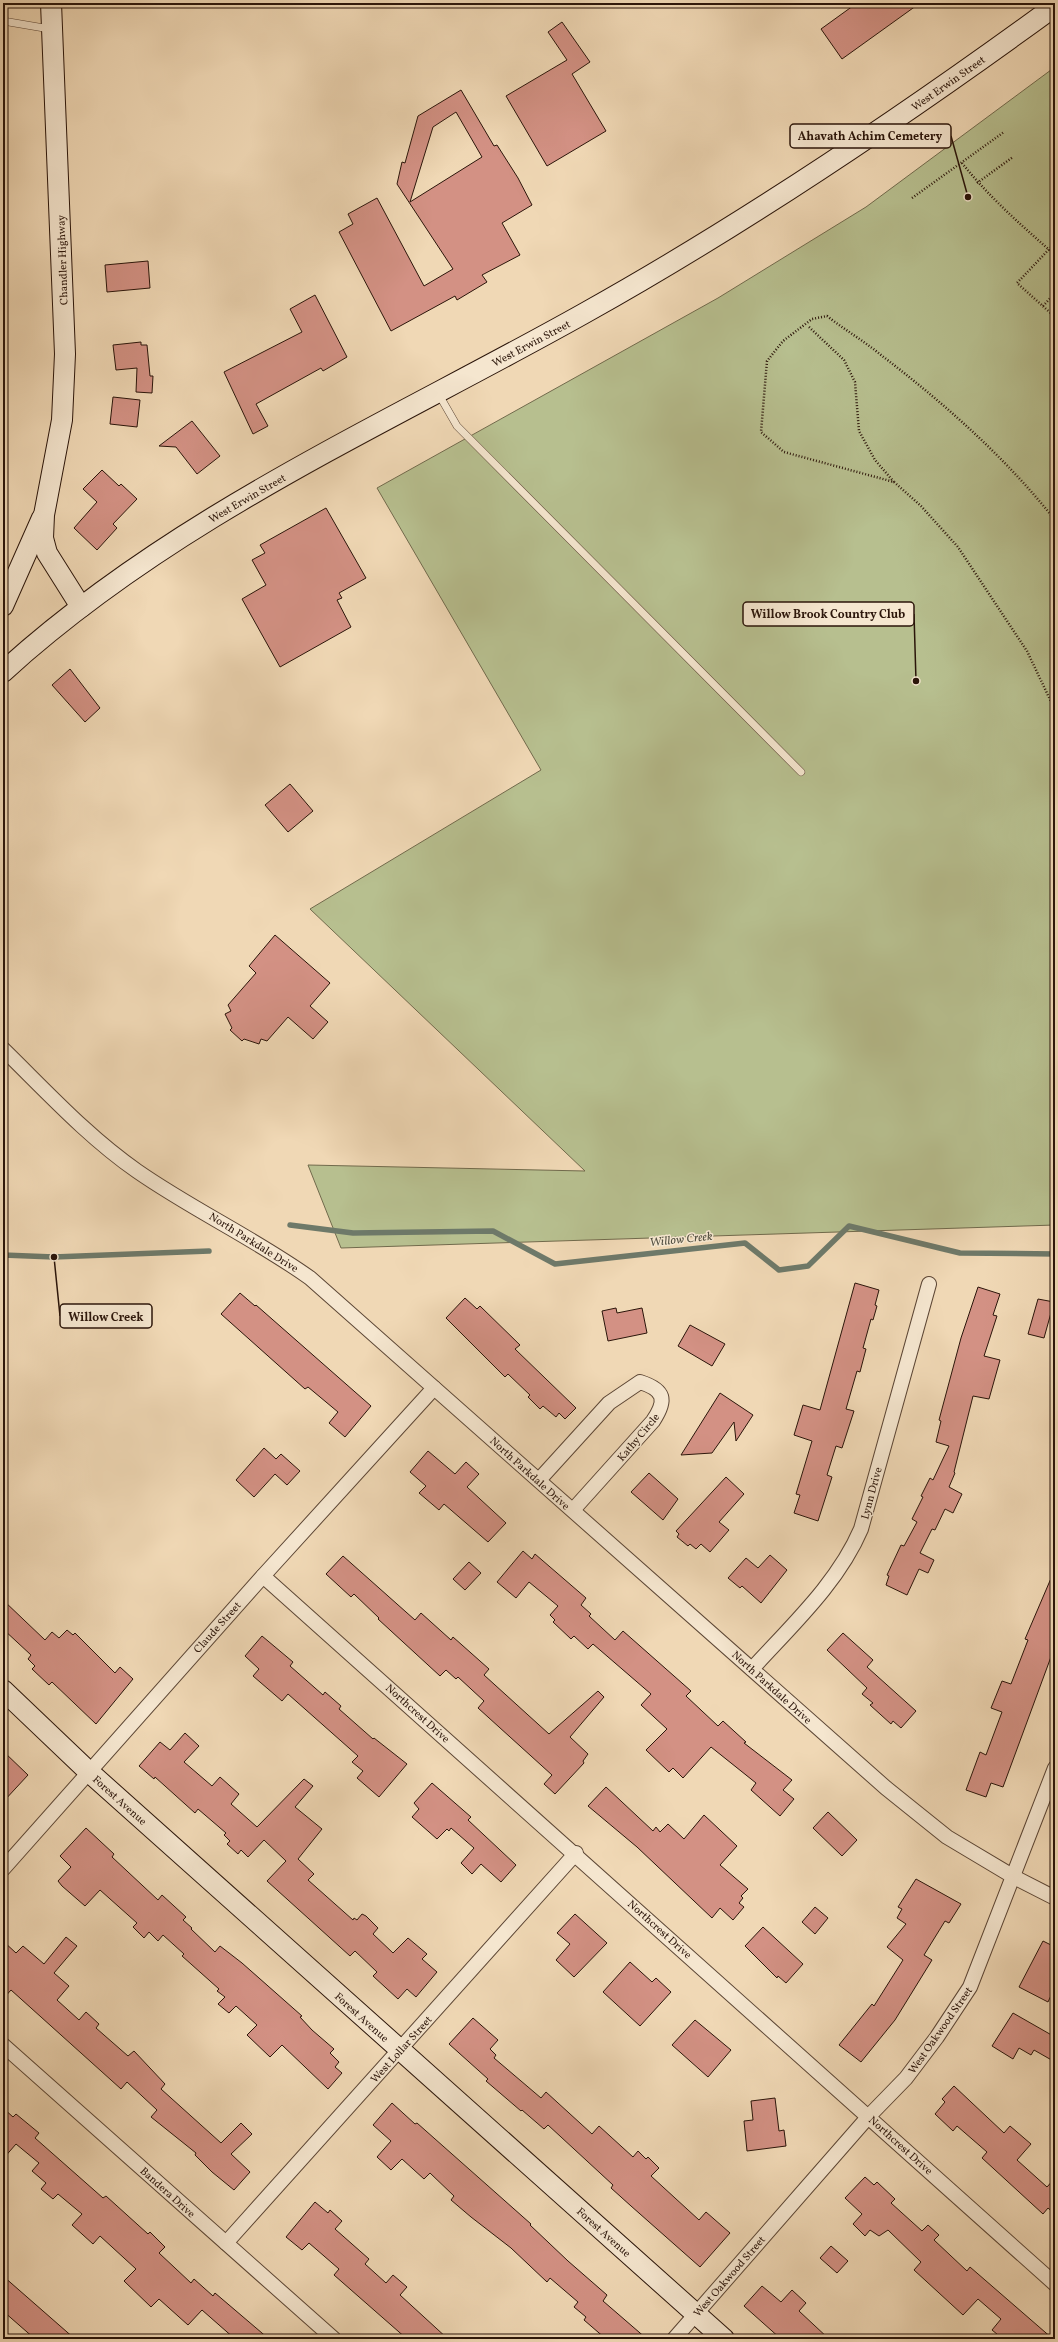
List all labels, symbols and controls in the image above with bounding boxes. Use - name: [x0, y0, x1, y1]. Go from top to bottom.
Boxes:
- street label: West Erwin Street: [909, 53, 989, 115]
- callout: Ahavath Achim Cemetery: [790, 124, 951, 148]
- text: Ahavath Achim Cemetery: [798, 129, 942, 145]
- street label: Chandler Highway: [54, 215, 73, 305]
- street label: West Erwin Street: [490, 317, 574, 371]
- street label: West Erwin Street: [206, 471, 289, 527]
- callout: Willow Brook Country Club: [743, 602, 914, 626]
- text: Willow Brook Country Club: [751, 607, 905, 623]
- street label: North Parkdale Drive: [206, 1210, 301, 1277]
- water label: Willow Creek: [649, 1229, 714, 1251]
- callout: Willow Creek: [60, 1304, 152, 1328]
- text: Willow Creek: [68, 1310, 144, 1326]
- street label: Kathy Circle: [614, 1411, 664, 1465]
- street label: North Parkdale Drive: [486, 1434, 572, 1514]
- street label: Lynn Drive: [858, 1466, 887, 1521]
- street label: Claude Street: [191, 1599, 245, 1657]
- street label: North Parkdale Drive: [728, 1648, 814, 1728]
- street label: Northcrest Drive: [382, 1681, 452, 1747]
- street label: Forest Avenue: [89, 1773, 149, 1829]
- street label: Northcrest Drive: [624, 1897, 694, 1963]
- street label: West Oakwood Street: [906, 1984, 977, 2077]
- street label: Forest Avenue: [331, 1990, 391, 2046]
- street label: West Lollar Street: [368, 2013, 436, 2087]
- street label: Northcrest Drive: [865, 2113, 935, 2179]
- street label: Bandera Drive: [136, 2164, 198, 2222]
- street label: Forest Avenue: [573, 2205, 633, 2261]
- street label: West Oakwood Street: [691, 2233, 770, 2321]

